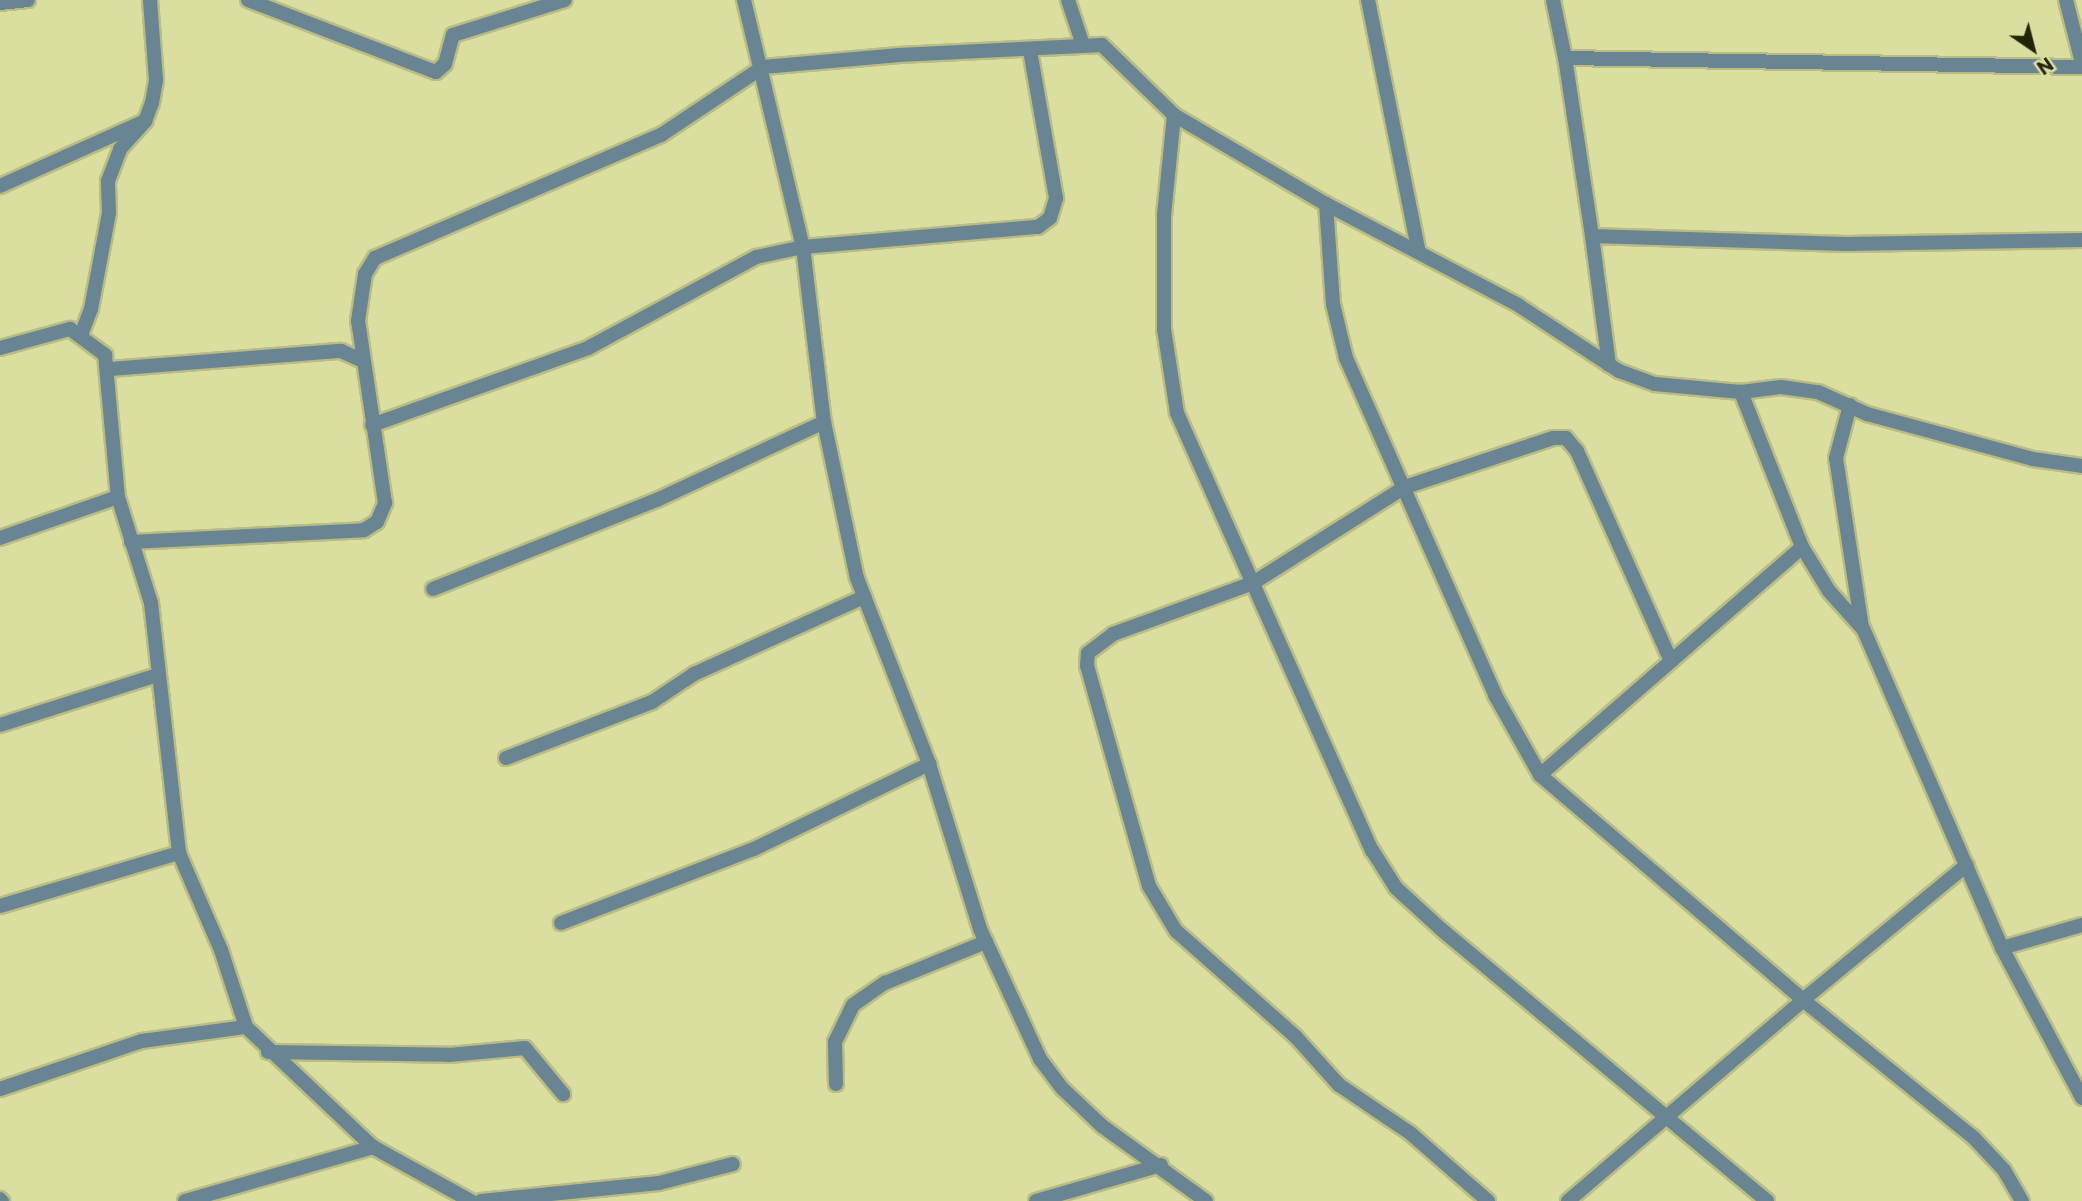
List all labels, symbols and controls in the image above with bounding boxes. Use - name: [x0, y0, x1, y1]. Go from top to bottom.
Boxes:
- north arrow: [1998, 14, 2068, 84]
- text: N: [2033, 53, 2058, 80]

